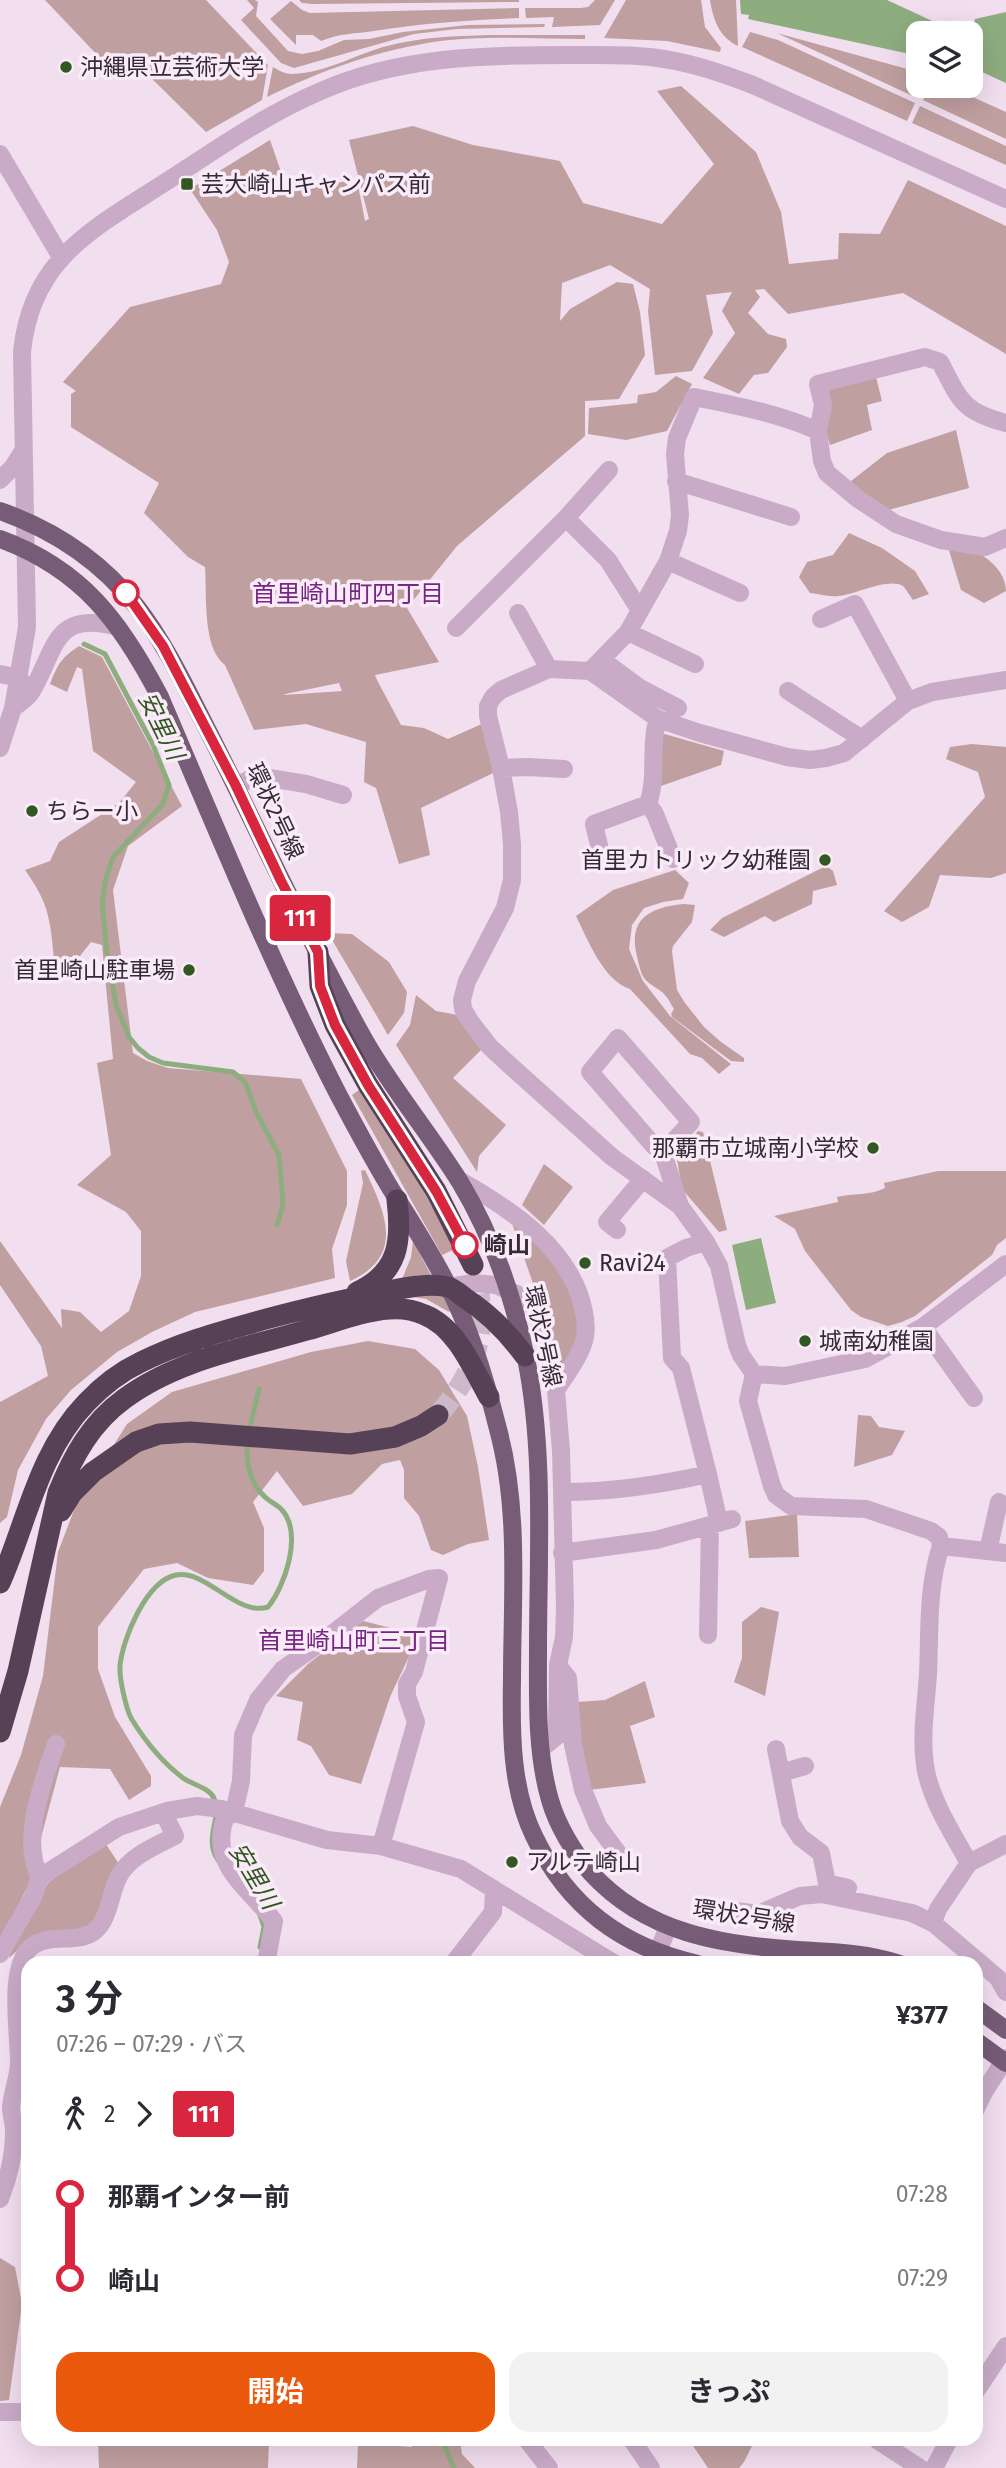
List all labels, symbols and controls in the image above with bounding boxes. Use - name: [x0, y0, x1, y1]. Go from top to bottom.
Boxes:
- map controls: [906, 21, 983, 98]
- button: layers: [906, 21, 983, 98]
- place label: 沖縄県立芸術大学: [80, 53, 264, 81]
- marker: 沖縄県立芸術大学: [58, 59, 74, 75]
- place label: 芸大崎山キャンパス前: [201, 170, 431, 198]
- marker: 芸大崎山キャンパス前: [179, 176, 195, 192]
- unlabelled marker: [113, 580, 139, 606]
- district label: 首里崎山町四丁目: [252, 580, 444, 608]
- water label: 安里川: [133, 688, 191, 767]
- street label: 環状2号線: [240, 758, 310, 864]
- place label: ちらー小: [46, 797, 138, 825]
- marker: ちらー小: [24, 803, 40, 819]
- place label: 首里カトリック幼稚園: [581, 846, 811, 874]
- marker: 首里カトリック幼稚園: [817, 852, 833, 868]
- line badge: 111: [260, 895, 340, 941]
- text: 111: [284, 904, 316, 932]
- place label: 首里崎山駐車場: [14, 956, 175, 984]
- marker: 首里崎山駐車場: [181, 962, 197, 978]
- place label: 那覇市立城南小学校: [652, 1134, 859, 1162]
- marker: 那覇市立城南小学校: [865, 1140, 881, 1156]
- place label: 崎山: [484, 1231, 530, 1259]
- marker: 崎山: [452, 1232, 478, 1258]
- place label: Ravi24: [599, 1249, 666, 1277]
- marker: Ravi24: [577, 1255, 593, 1271]
- street label: 環状2号線: [519, 1283, 567, 1389]
- place label: 城南幼稚園: [819, 1327, 934, 1355]
- marker: 城南幼稚園: [797, 1333, 813, 1349]
- district label: 首里崎山町三丁目: [258, 1627, 450, 1655]
- water label: 安里川: [223, 1838, 286, 1917]
- place label: アルテ崎山: [526, 1848, 641, 1876]
- marker: アルテ崎山: [504, 1854, 520, 1870]
- street label: 環状2号線: [691, 1894, 797, 1938]
- text: 3 分: [56, 1976, 123, 2022]
- text: ¥377: [896, 2000, 948, 2031]
- text: 07:26 – 07:29 · バス: [56, 2030, 247, 2058]
- icon: walk: [56, 2095, 94, 2133]
- icon: forward: [125, 2095, 163, 2133]
- text: 2: [104, 2100, 115, 2128]
- text: 111: [187, 2100, 220, 2128]
- text: 07:28: [896, 2180, 948, 2208]
- text: 那覇インター前: [108, 2182, 290, 2213]
- text: 07:29: [897, 2264, 948, 2292]
- text: 崎山: [108, 2266, 160, 2297]
- button: 開始: [56, 2352, 495, 2432]
- button: きっぷ: [509, 2352, 948, 2432]

